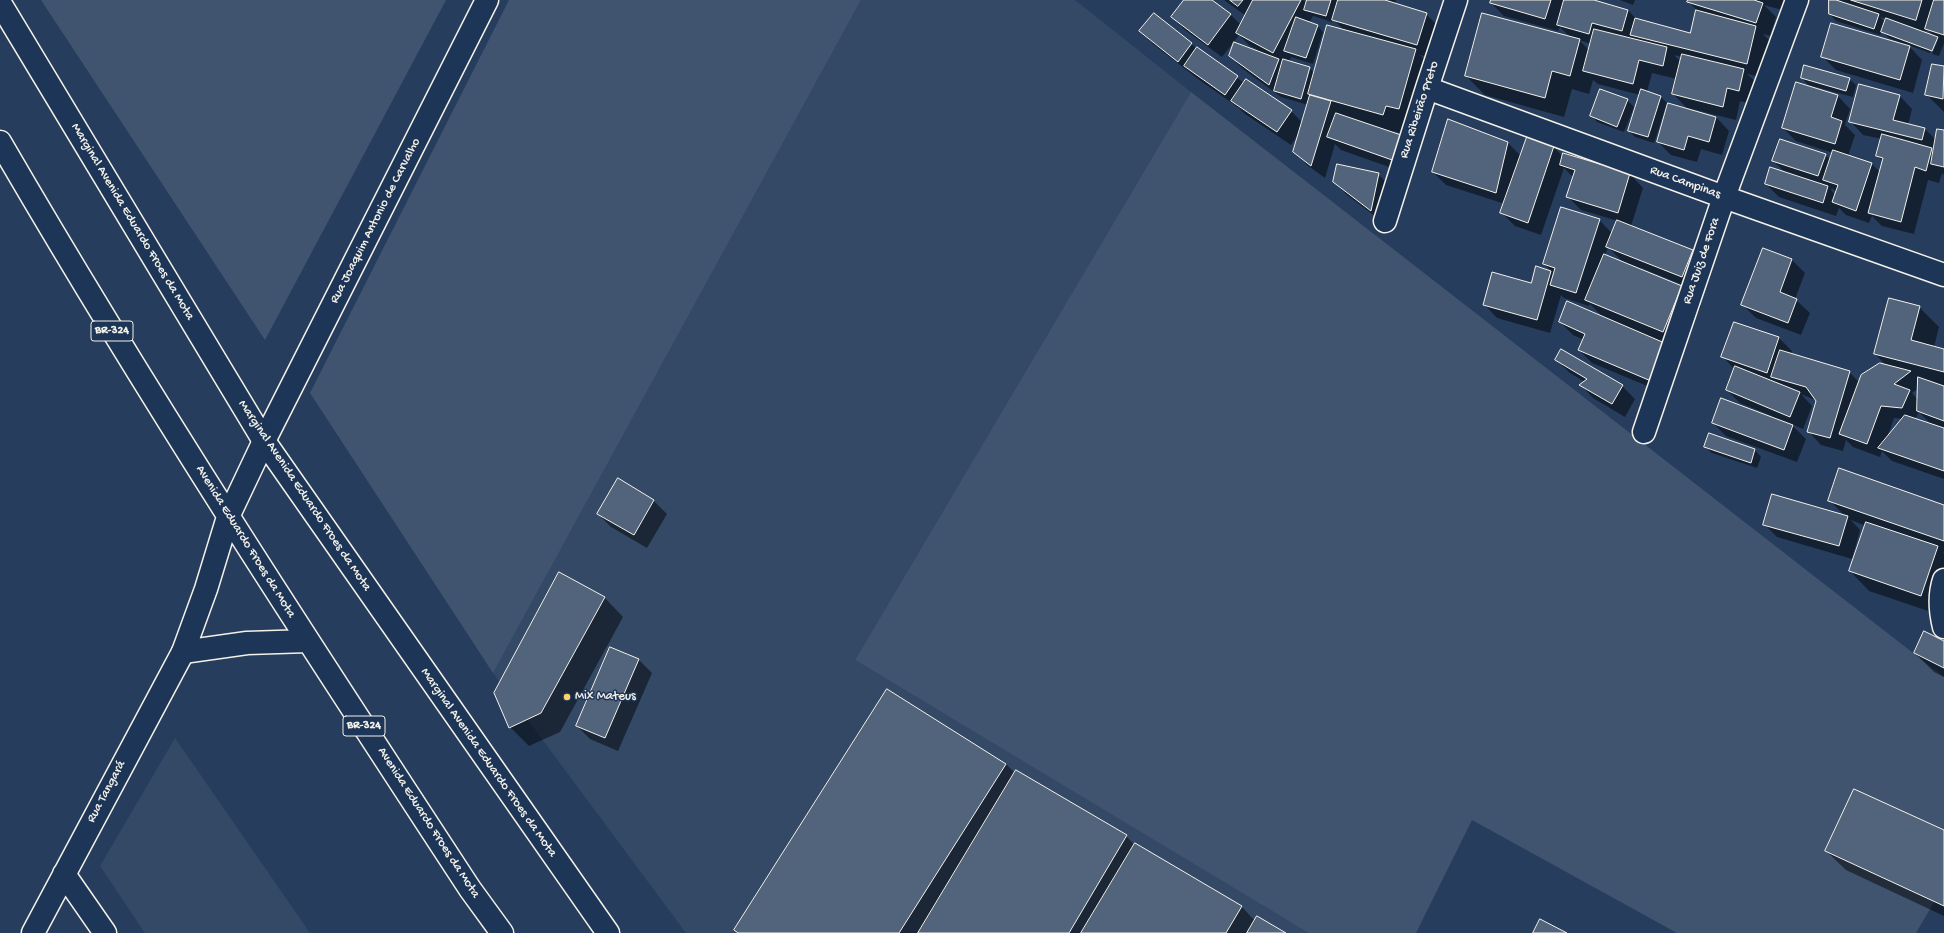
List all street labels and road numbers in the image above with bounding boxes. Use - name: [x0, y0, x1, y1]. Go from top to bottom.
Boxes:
- street label: Rua Ribeirão Preto: [1397, 59, 1443, 161]
- street label: Marginal Avenida Eduardo Froes da Mota: [67, 121, 197, 323]
- street label: Rua Joaquim Antonio de Carvalho: [327, 136, 425, 306]
- street label: Rua Campinas: [1648, 163, 1722, 203]
- street label: Rua Juiz de Fora: [1680, 216, 1724, 306]
- road number: BR-324: [91, 321, 133, 341]
- street label: Marginal Avenida Eduardo Froes da Mota: [234, 397, 374, 595]
- street label: Avenida Eduardo Froes da Mota: [192, 463, 298, 621]
- street label: Marginal Avenida Eduardo Froes da Mota: [416, 665, 560, 861]
- road number: BR-324: [343, 716, 385, 736]
- street label: Avenida Eduardo Froes da Mota: [373, 745, 483, 901]
- street label: Rua Tangará: [84, 758, 130, 826]

